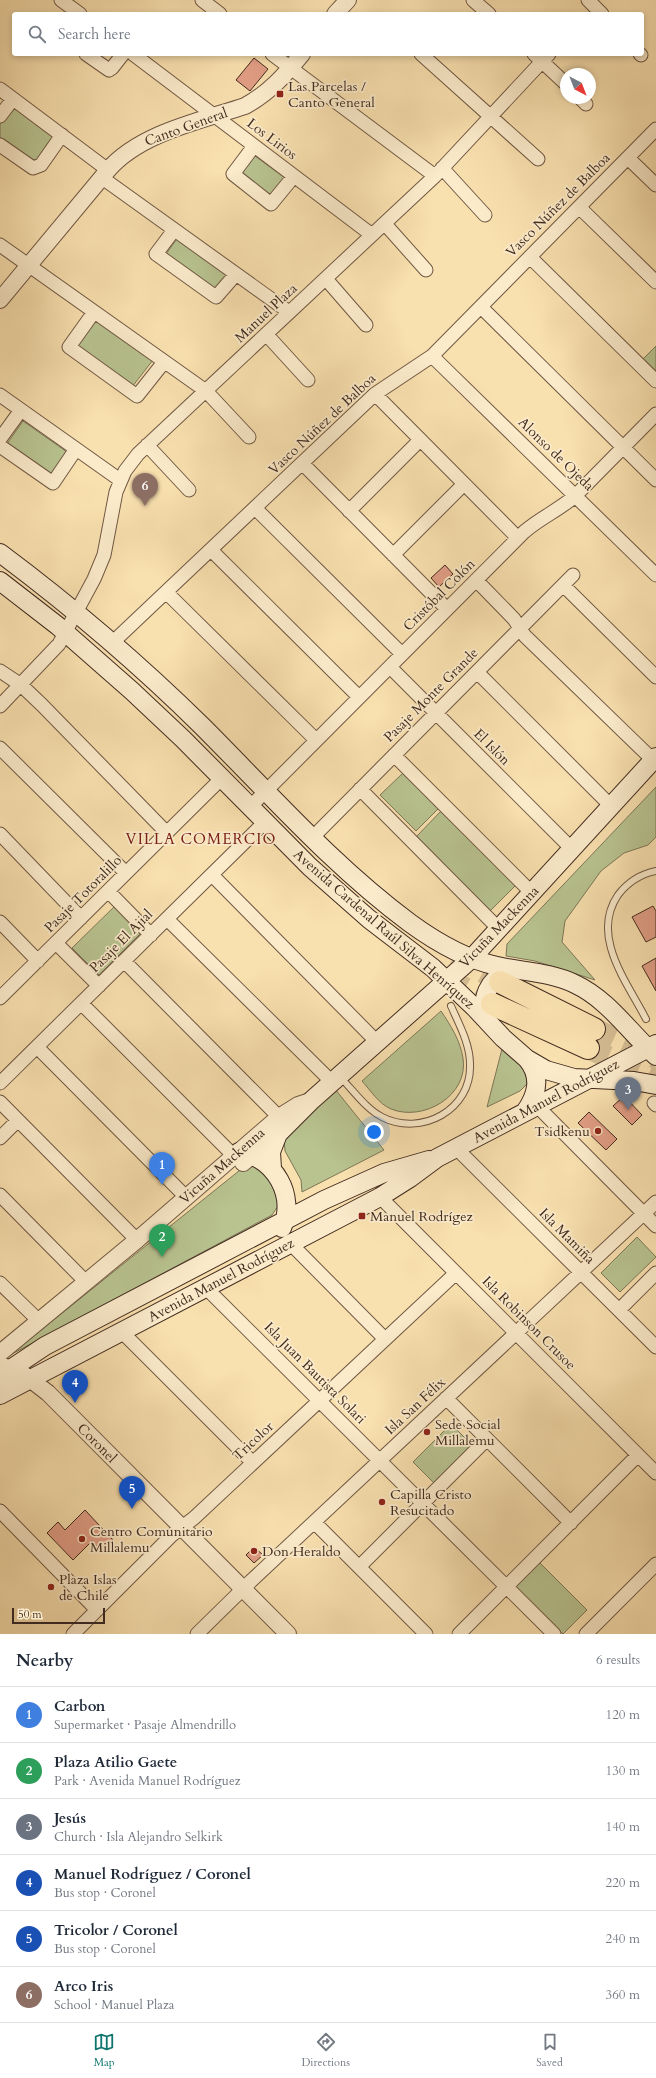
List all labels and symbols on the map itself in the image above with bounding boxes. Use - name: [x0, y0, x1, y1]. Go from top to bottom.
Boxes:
- north arrow: [560, 68, 596, 104]
- place label: Las Parcelas / Canto General: [288, 77, 375, 112]
- marker: Las Parcelas / Canto General: [275, 89, 285, 99]
- street label: Canto General: [142, 103, 231, 151]
- street label: Los Lirios: [243, 114, 301, 164]
- street label: Vasco Núñez de Balboa: [502, 149, 614, 261]
- street label: Manuel Plaza: [231, 279, 301, 347]
- street label: Vasco Núñez de Balboa: [264, 369, 380, 479]
- street label: Alonso de Ojeda: [514, 413, 598, 495]
- pin: 6: [132, 473, 158, 506]
- street label: Cristóbal Colón: [399, 555, 479, 635]
- street label: Pasaje Monte Grande: [380, 644, 482, 746]
- street label: El Islón: [470, 725, 514, 769]
- district label: VILLA COMERCIO: [126, 829, 276, 849]
- street label: Avenida Cardenal Raúl Silva Henríquez: [289, 845, 479, 1014]
- street label: Pasaje Totoralillo: [40, 851, 126, 937]
- street label: Vicuña Mackenna: [455, 882, 543, 972]
- street label: Pasaje El Ajial: [85, 905, 157, 977]
- street label: Avenida Manuel Rodríguez: [470, 1054, 623, 1148]
- pin: 3: [615, 1077, 641, 1110]
- your location: [364, 1122, 384, 1142]
- place label: Tsidkenu: [534, 1122, 590, 1141]
- street label: Vicuña Mackenna: [175, 1124, 269, 1208]
- marker: Tsidkenu: [593, 1126, 603, 1136]
- pin: 1: [149, 1152, 175, 1185]
- street label: Isla Mamiña: [535, 1204, 599, 1268]
- place label: Manuel Rodrígez: [370, 1207, 474, 1226]
- marker: Manuel Rodrígez: [357, 1211, 367, 1221]
- pin: 2: [149, 1224, 175, 1257]
- street label: Avenida Manuel Rodríguez: [145, 1233, 298, 1327]
- street label: Isla Robinson Crusoe: [478, 1272, 580, 1374]
- street label: Isla Juan Bautista Solari: [260, 1318, 370, 1428]
- pin: 4: [62, 1370, 88, 1403]
- street label: Isla San Félix: [381, 1373, 449, 1439]
- place label: Sede Social Millalemu: [435, 1415, 501, 1450]
- street label: Tricolor: [228, 1417, 278, 1465]
- street label: Coronel: [73, 1419, 121, 1467]
- marker: Sede Social Millalemu: [422, 1427, 432, 1437]
- pin: 5: [119, 1476, 145, 1509]
- place label: Capilla Cristo Resucitado: [390, 1485, 472, 1520]
- marker: Capilla Cristo Resucitado: [377, 1497, 387, 1507]
- place label: Centro Comunitario Millalemu: [90, 1522, 213, 1557]
- marker: Centro Comunitario Millalemu: [77, 1534, 87, 1544]
- place label: Don Heraldo: [262, 1542, 341, 1561]
- marker: Don Heraldo: [249, 1546, 259, 1556]
- place label: Plaza Islas de Chile: [59, 1570, 117, 1605]
- marker: Plaza Islas de Chile: [46, 1582, 56, 1592]
- scale bar: [12, 1606, 105, 1625]

